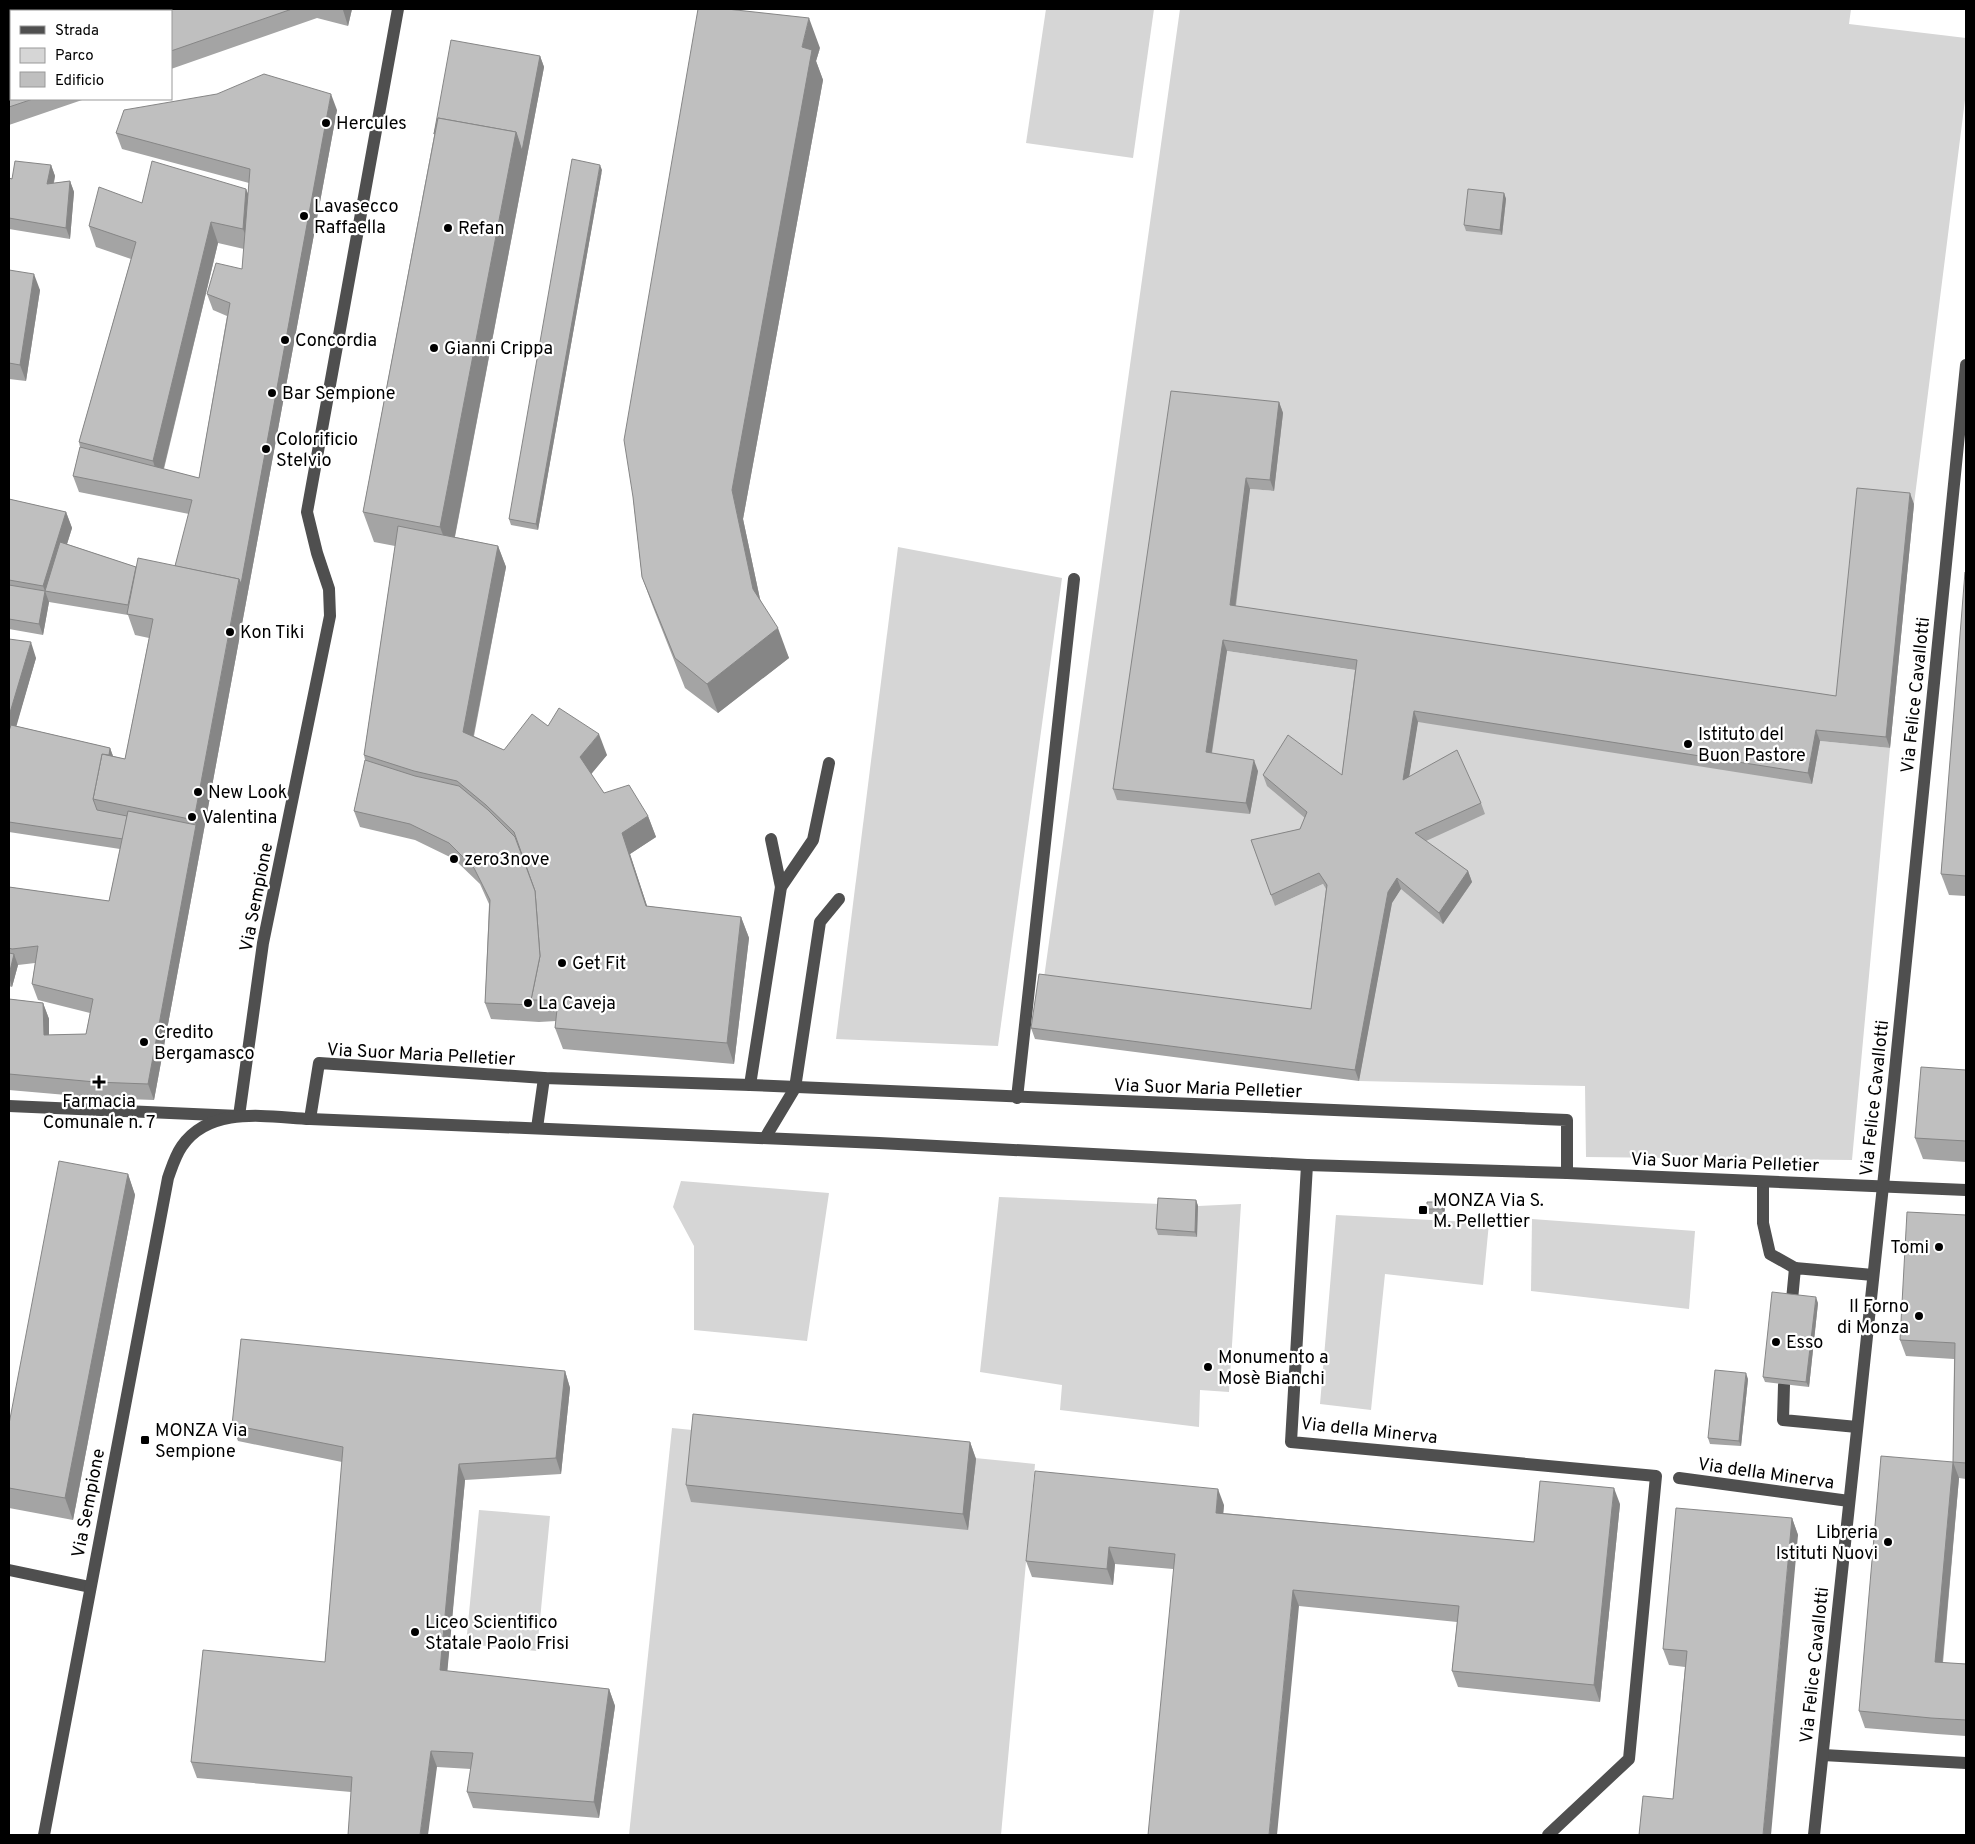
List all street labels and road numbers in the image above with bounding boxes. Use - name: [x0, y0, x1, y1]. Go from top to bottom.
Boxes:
- street label: Via Felice Cavallotti: [1897, 616, 1936, 774]
- street label: Via Sempione: [236, 841, 279, 954]
- street label: Via Felice Cavallotti: [1856, 1019, 1895, 1177]
- street label: Via Suor Maria Pelletier: [326, 1039, 516, 1072]
- street label: Via Suor Maria Pelletier: [1113, 1075, 1303, 1104]
- street label: Via Suor Maria Pelletier: [1630, 1149, 1820, 1178]
- street label: Via della Minerva: [1299, 1413, 1439, 1450]
- street label: Via Sempione: [68, 1447, 111, 1560]
- street label: Via della Minerva: [1696, 1454, 1836, 1495]
- street label: Via Felice Cavallotti: [1796, 1586, 1835, 1744]

